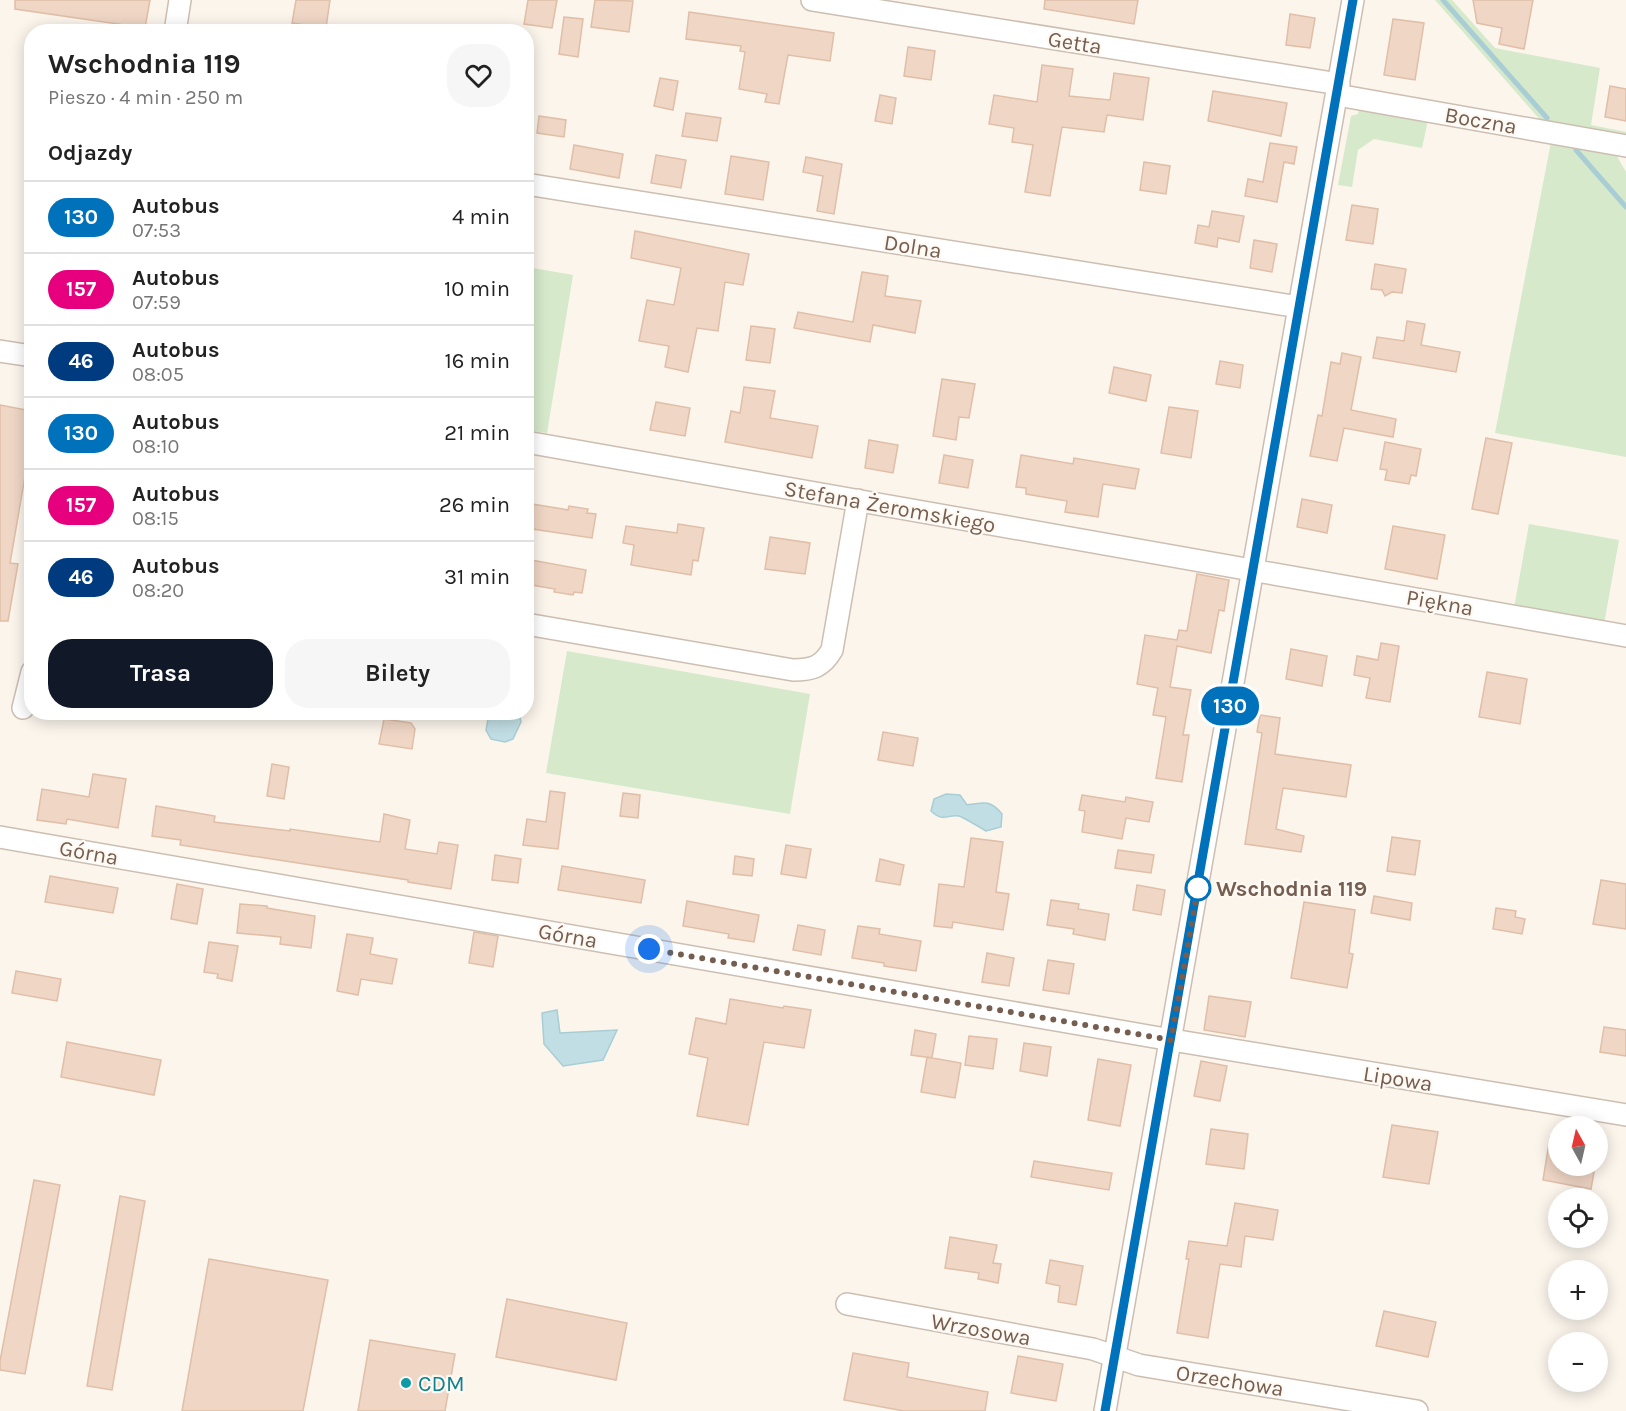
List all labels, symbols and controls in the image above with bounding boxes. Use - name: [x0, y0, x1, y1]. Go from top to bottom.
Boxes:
- street label: Getta: [1046, 26, 1104, 60]
- button: heart: [447, 44, 510, 107]
- text: Wschodnia 119: [48, 47, 240, 80]
- text: Pieszo · 4 min · 250 m: [48, 86, 243, 109]
- street label: Boczna: [1443, 102, 1519, 140]
- text: Odjazdy: [48, 140, 132, 166]
- text: Autobus: [132, 193, 220, 219]
- text: 4 min: [452, 204, 510, 230]
- text: 130: [64, 205, 98, 229]
- text: 07:53: [132, 219, 181, 242]
- street label: Dolna: [882, 230, 944, 264]
- text: Autobus: [132, 265, 220, 291]
- text: 10 min: [444, 276, 510, 302]
- text: 157: [66, 277, 96, 301]
- text: 07:59: [132, 291, 181, 314]
- text: Autobus: [132, 337, 220, 363]
- text: 16 min: [444, 348, 510, 374]
- text: 46: [68, 349, 94, 373]
- text: 08:05: [132, 363, 184, 386]
- text: Autobus: [132, 409, 220, 435]
- text: 21 min: [444, 420, 510, 446]
- text: 130: [64, 421, 98, 445]
- text: 08:10: [132, 435, 179, 458]
- street label: Stefana Żeromskiego: [782, 476, 998, 538]
- text: Autobus: [132, 481, 220, 507]
- text: 26 min: [439, 492, 510, 518]
- text: 157: [66, 493, 96, 517]
- text: 08:15: [132, 507, 179, 530]
- text: Autobus: [132, 553, 220, 579]
- text: 31 min: [444, 564, 510, 590]
- text: 46: [68, 565, 94, 589]
- text: 08:20: [132, 579, 184, 602]
- street label: Piękna: [1404, 584, 1475, 622]
- button: Trasa: [48, 639, 273, 708]
- button: Bilety: [285, 639, 510, 708]
- line badge: 130: [1196, 686, 1264, 726]
- text: 130: [1213, 694, 1247, 718]
- street label: Górna: [57, 835, 120, 871]
- marker: Wschodnia 119: [1185, 875, 1211, 901]
- place label: Wschodnia 119: [1216, 876, 1367, 902]
- street label: Górna: [536, 918, 599, 954]
- your location: [634, 934, 664, 964]
- street label: Lipowa: [1361, 1061, 1434, 1097]
- north arrow: [1548, 1116, 1608, 1176]
- map controls: [1548, 1116, 1608, 1392]
- button: locate: [1548, 1188, 1608, 1248]
- button: +: [1548, 1260, 1608, 1320]
- street label: Wrzosowa: [929, 1308, 1033, 1352]
- button: −: [1548, 1332, 1608, 1392]
- street label: Orzechowa: [1174, 1360, 1286, 1402]
- place label: CDM: [418, 1371, 465, 1397]
- marker: CDM: [399, 1376, 413, 1390]

